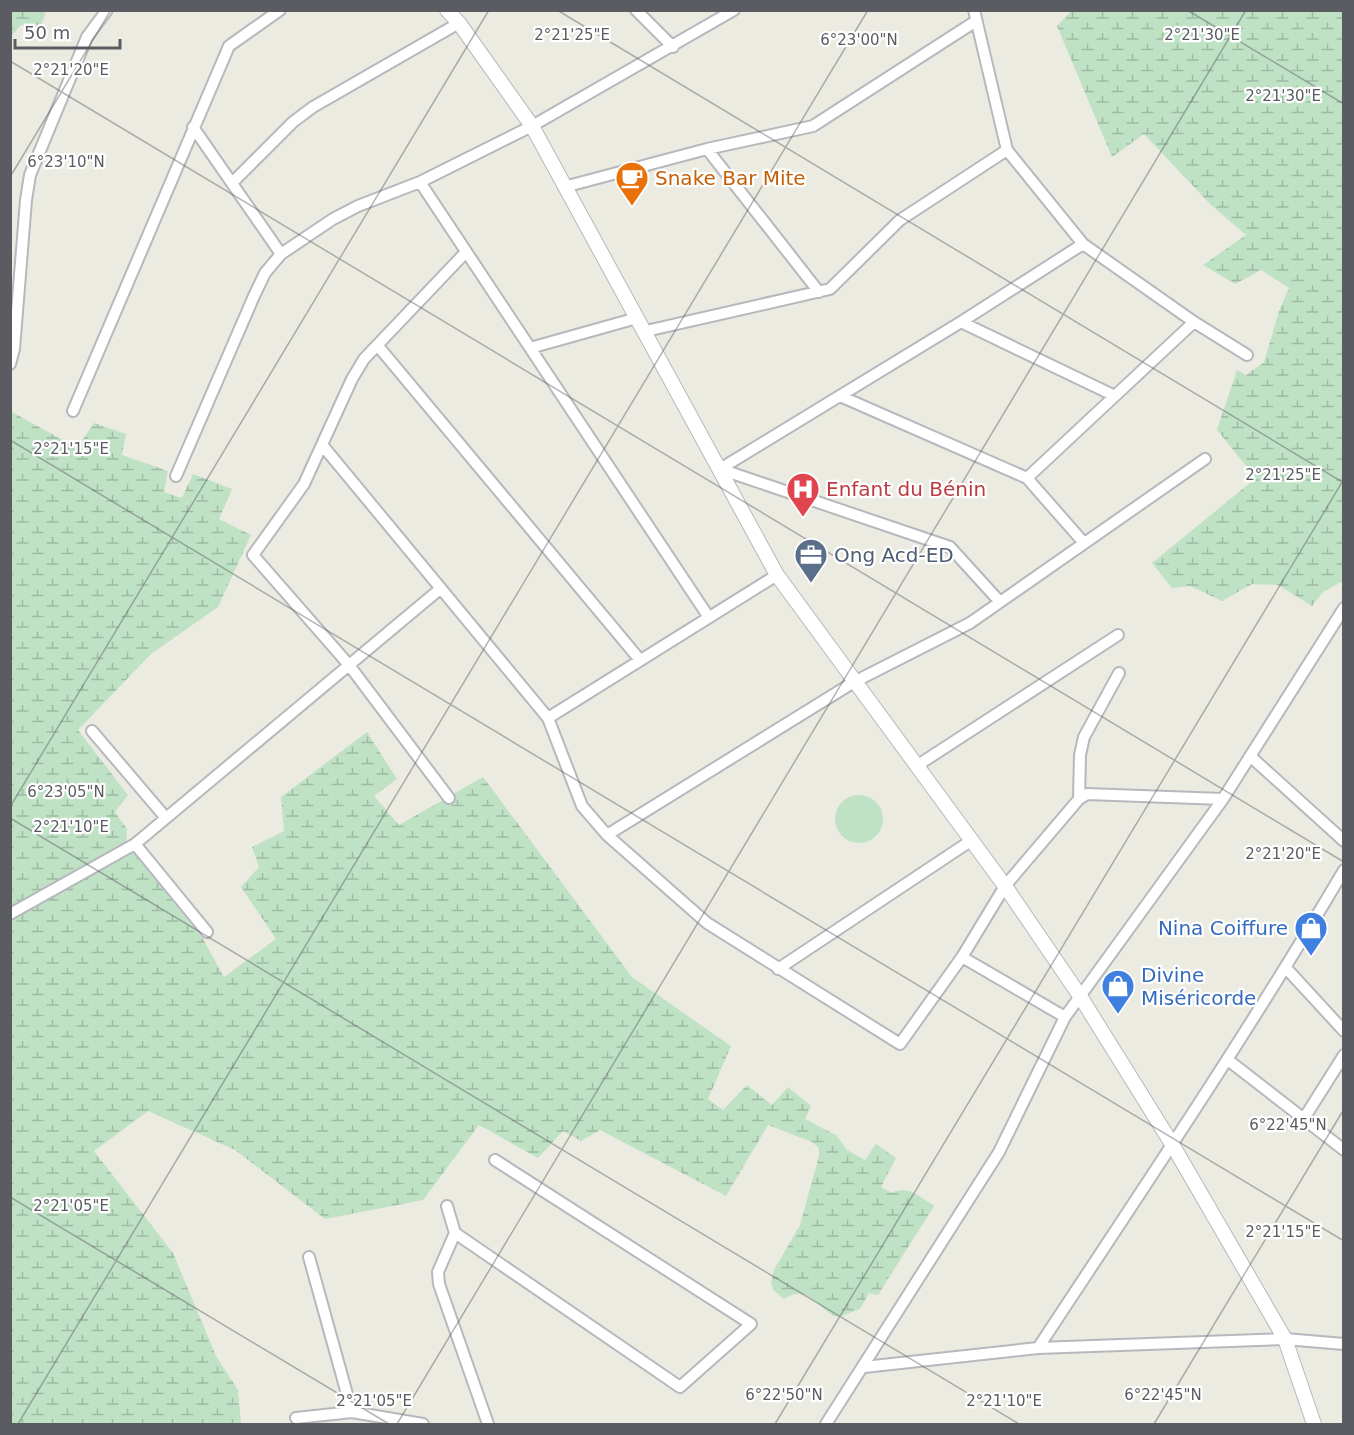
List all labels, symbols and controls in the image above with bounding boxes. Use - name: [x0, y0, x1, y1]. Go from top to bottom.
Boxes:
- scale bar: [15, 12, 120, 50]
- text: 50 m: [24, 22, 70, 43]
- text: 2°21'25"E: [534, 26, 610, 44]
- text: 2°21'30"E: [1164, 26, 1240, 44]
- text: 6°23'00"N: [820, 31, 898, 49]
- text: 2°21'20"E: [33, 61, 109, 79]
- text: 2°21'30"E: [1245, 87, 1321, 105]
- text: 6°23'10"N: [27, 153, 105, 171]
- cafe icon: Snake Bar Mite: [614, 160, 650, 207]
- place label: Snake Bar Mite: [655, 166, 806, 190]
- text: 2°21'15"E: [33, 440, 109, 458]
- text: 2°21'25"E: [1245, 466, 1321, 484]
- hospital icon: Enfant du Bénin: [785, 471, 821, 518]
- place label: Enfant du Bénin: [826, 477, 986, 501]
- office icon: Ong Acd-ED: [793, 537, 829, 584]
- place label: Ong Acd-ED: [834, 543, 954, 567]
- text: 6°23'05"N: [27, 783, 105, 801]
- text: 2°21'10"E: [33, 818, 109, 836]
- text: 2°21'20"E: [1245, 845, 1321, 863]
- shop icon: Nina Coiffure: [1293, 910, 1329, 957]
- place label: Nina Coiffure: [1158, 916, 1288, 940]
- place label: Divine Miséricorde: [1141, 963, 1256, 1010]
- shop icon: Divine Miséricorde: [1100, 968, 1136, 1015]
- text: 6°22'45"N: [1249, 1116, 1327, 1134]
- text: 2°21'05"E: [33, 1197, 109, 1215]
- text: 2°21'15"E: [1245, 1223, 1321, 1241]
- text: 6°22'50"N: [745, 1386, 823, 1404]
- text: 6°22'45"N: [1124, 1386, 1202, 1404]
- text: 2°21'05"E: [336, 1392, 412, 1410]
- text: 2°21'10"E: [966, 1392, 1042, 1410]

